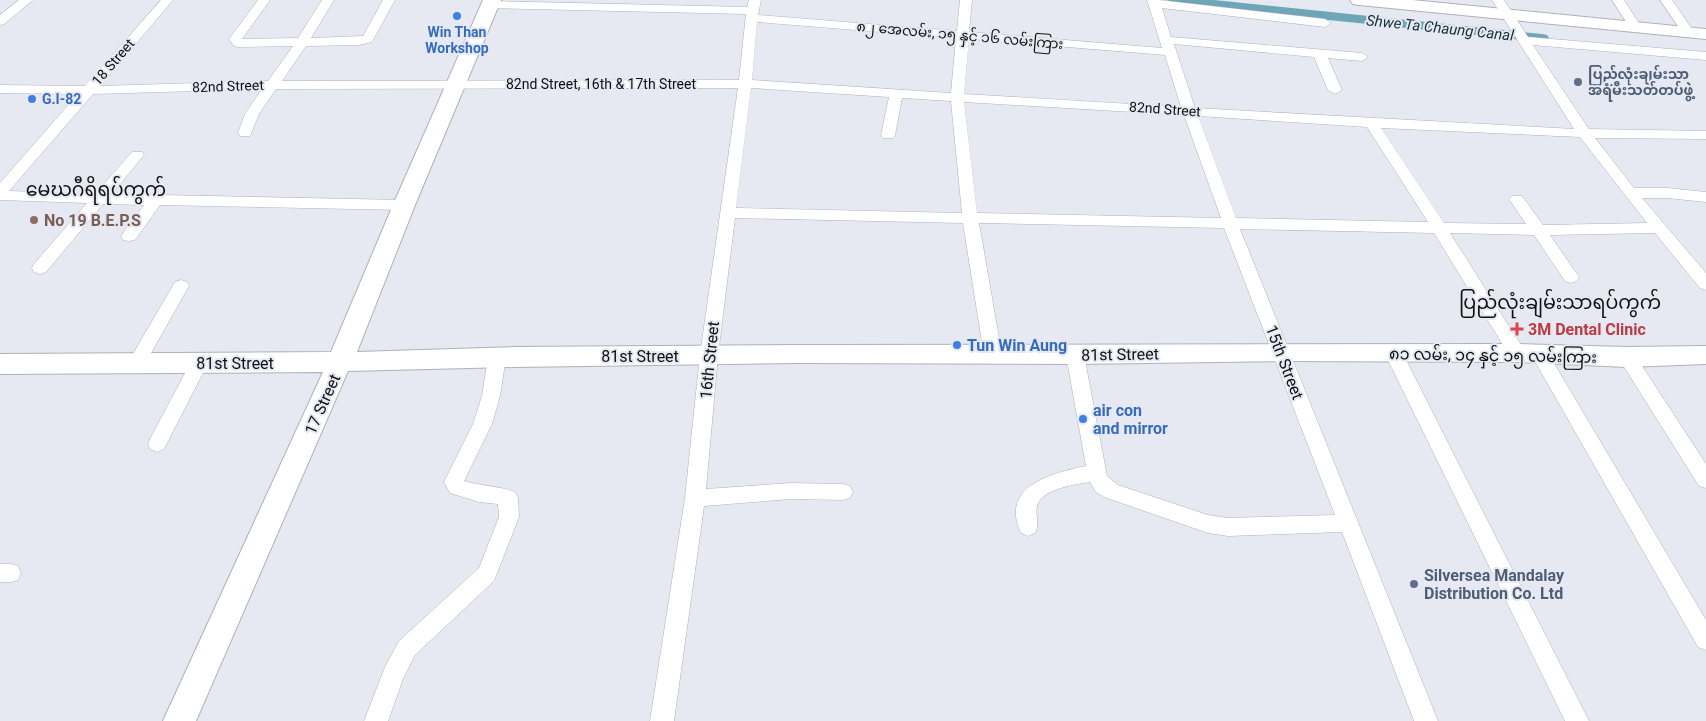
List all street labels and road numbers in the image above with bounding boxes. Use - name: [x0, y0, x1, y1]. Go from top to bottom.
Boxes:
- street label: ၈၂ အေလမ်း, ၁၅ နှင့် ၁၆ လမ်းကြား: [856, 16, 1064, 56]
- street label: 18 Street: [89, 35, 138, 88]
- street label: 82nd Street, 16th & 17th Street: [506, 76, 696, 92]
- street label: 82nd Street: [192, 77, 265, 95]
- street label: 82nd Street: [1129, 99, 1202, 120]
- street label: 16th Street: [696, 320, 723, 400]
- street label: 15th Street: [1262, 322, 1307, 402]
- street label: ၈၁ လမ်း, ၁၄ နှင့် ၁၅ လမ်းကြား: [1389, 342, 1597, 372]
- street label: 81st Street: [1081, 344, 1159, 365]
- street label: 81st Street: [601, 347, 679, 366]
- street label: 81st Street: [196, 354, 274, 373]
- street label: 17 Street: [301, 371, 344, 437]

